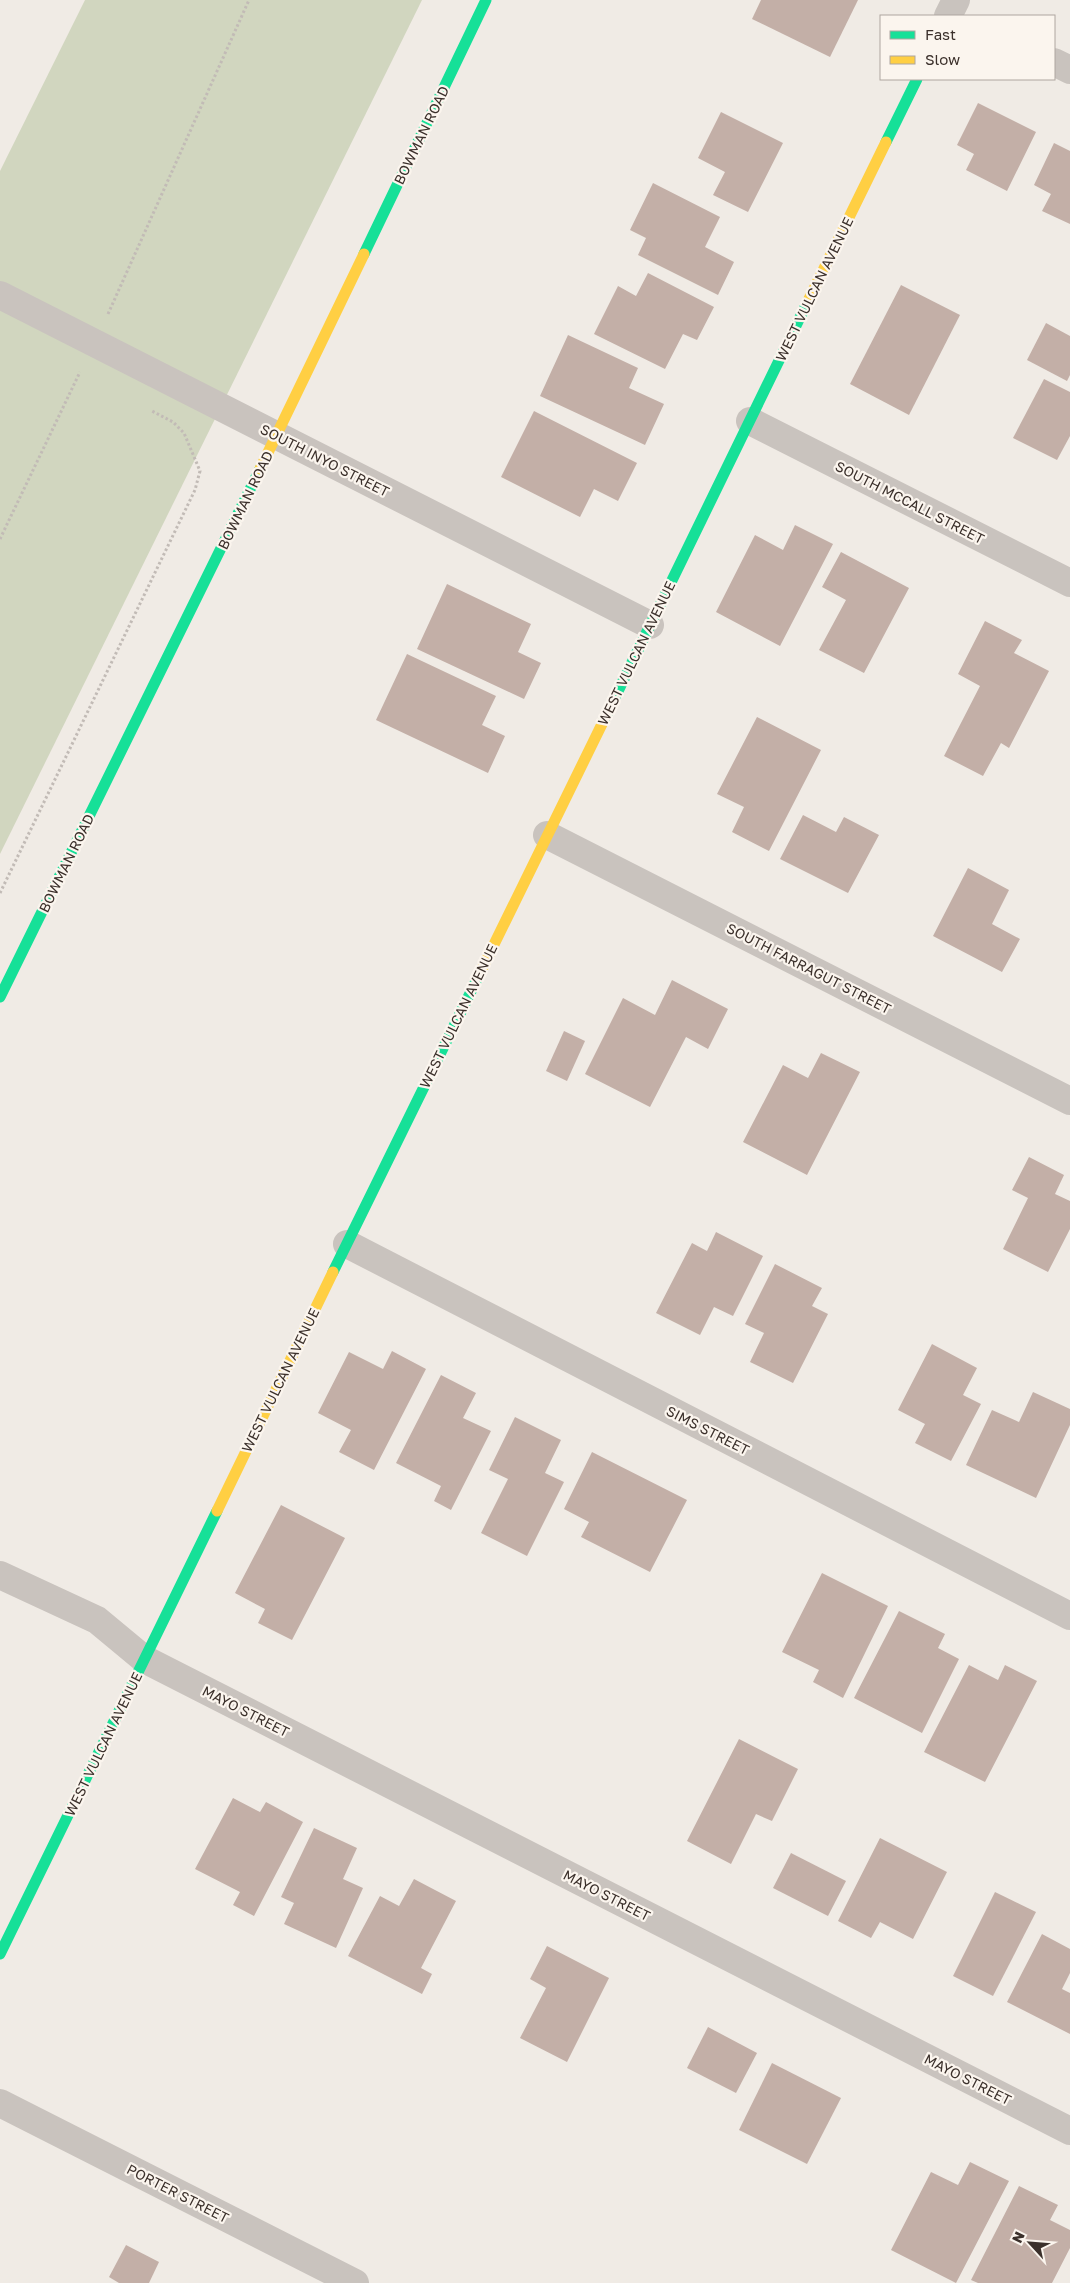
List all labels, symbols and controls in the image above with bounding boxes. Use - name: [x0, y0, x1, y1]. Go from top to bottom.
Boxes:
- legend: [880, 15, 1055, 80]
- text: Fast: [925, 25, 956, 43]
- text: Slow: [925, 50, 960, 68]
- street label: BOWMAN ROAD: [390, 83, 452, 187]
- street label: WEST VULCAN AVENUE: [772, 214, 856, 364]
- street label: SOUTH INYO STREET: [258, 420, 393, 500]
- street label: BOWMAN ROAD: [214, 448, 276, 552]
- street label: SOUTH MCCALL STREET: [833, 457, 988, 547]
- street label: WEST VULCAN AVENUE: [594, 578, 678, 728]
- street label: BOWMAN ROAD: [35, 811, 97, 915]
- street label: SOUTH FARRAGUT STREET: [724, 919, 894, 1017]
- street label: WEST VULCAN AVENUE: [416, 941, 500, 1091]
- street label: WEST VULCAN AVENUE: [238, 1305, 322, 1455]
- street label: SIMS STREET: [664, 1402, 753, 1458]
- street label: WEST VULCAN AVENUE: [61, 1669, 145, 1819]
- street label: MAYO STREET: [200, 1682, 293, 1740]
- street label: MAYO STREET: [561, 1866, 654, 1924]
- street label: MAYO STREET: [922, 2050, 1015, 2108]
- street label: PORTER STREET: [124, 2160, 232, 2226]
- north arrow: [1005, 2218, 1055, 2268]
- text: N: [1008, 2229, 1028, 2246]

